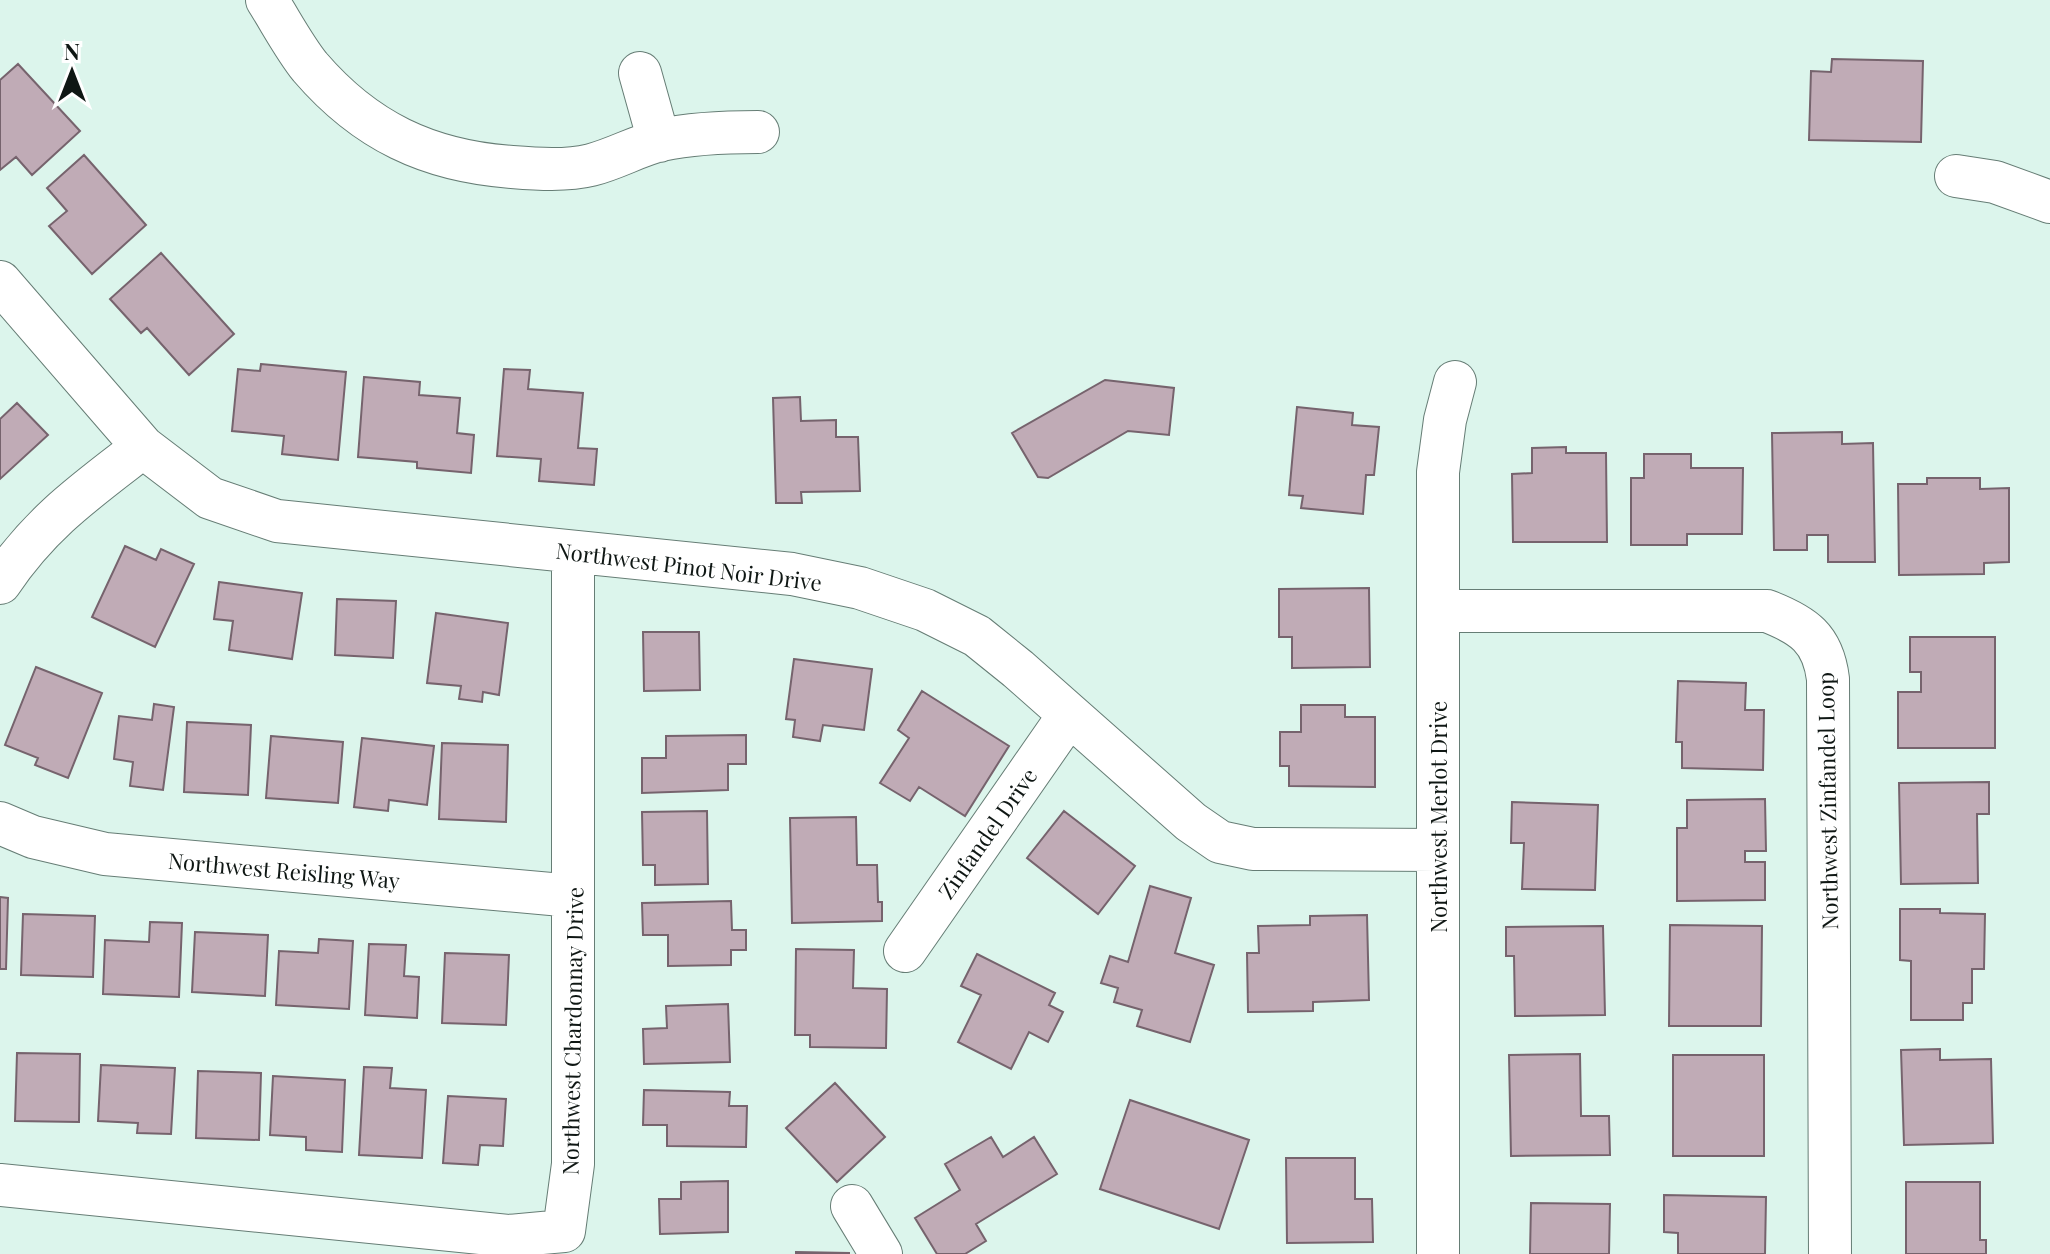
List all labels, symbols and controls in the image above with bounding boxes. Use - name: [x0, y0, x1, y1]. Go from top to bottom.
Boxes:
- north arrow: [32, 32, 112, 112]
- text: N: [64, 36, 80, 66]
- street label: Northwest Pinot Noir Drive: [554, 535, 824, 597]
- street label: Northwest Zinfandel Loop: [1810, 672, 1844, 930]
- street label: Northwest Merlot Drive: [1423, 701, 1453, 933]
- street label: Zinfandel Drive: [931, 762, 1043, 904]
- street label: Northwest Reisling Way: [167, 845, 401, 895]
- street label: Northwest Chardonnay Drive: [554, 887, 590, 1175]

